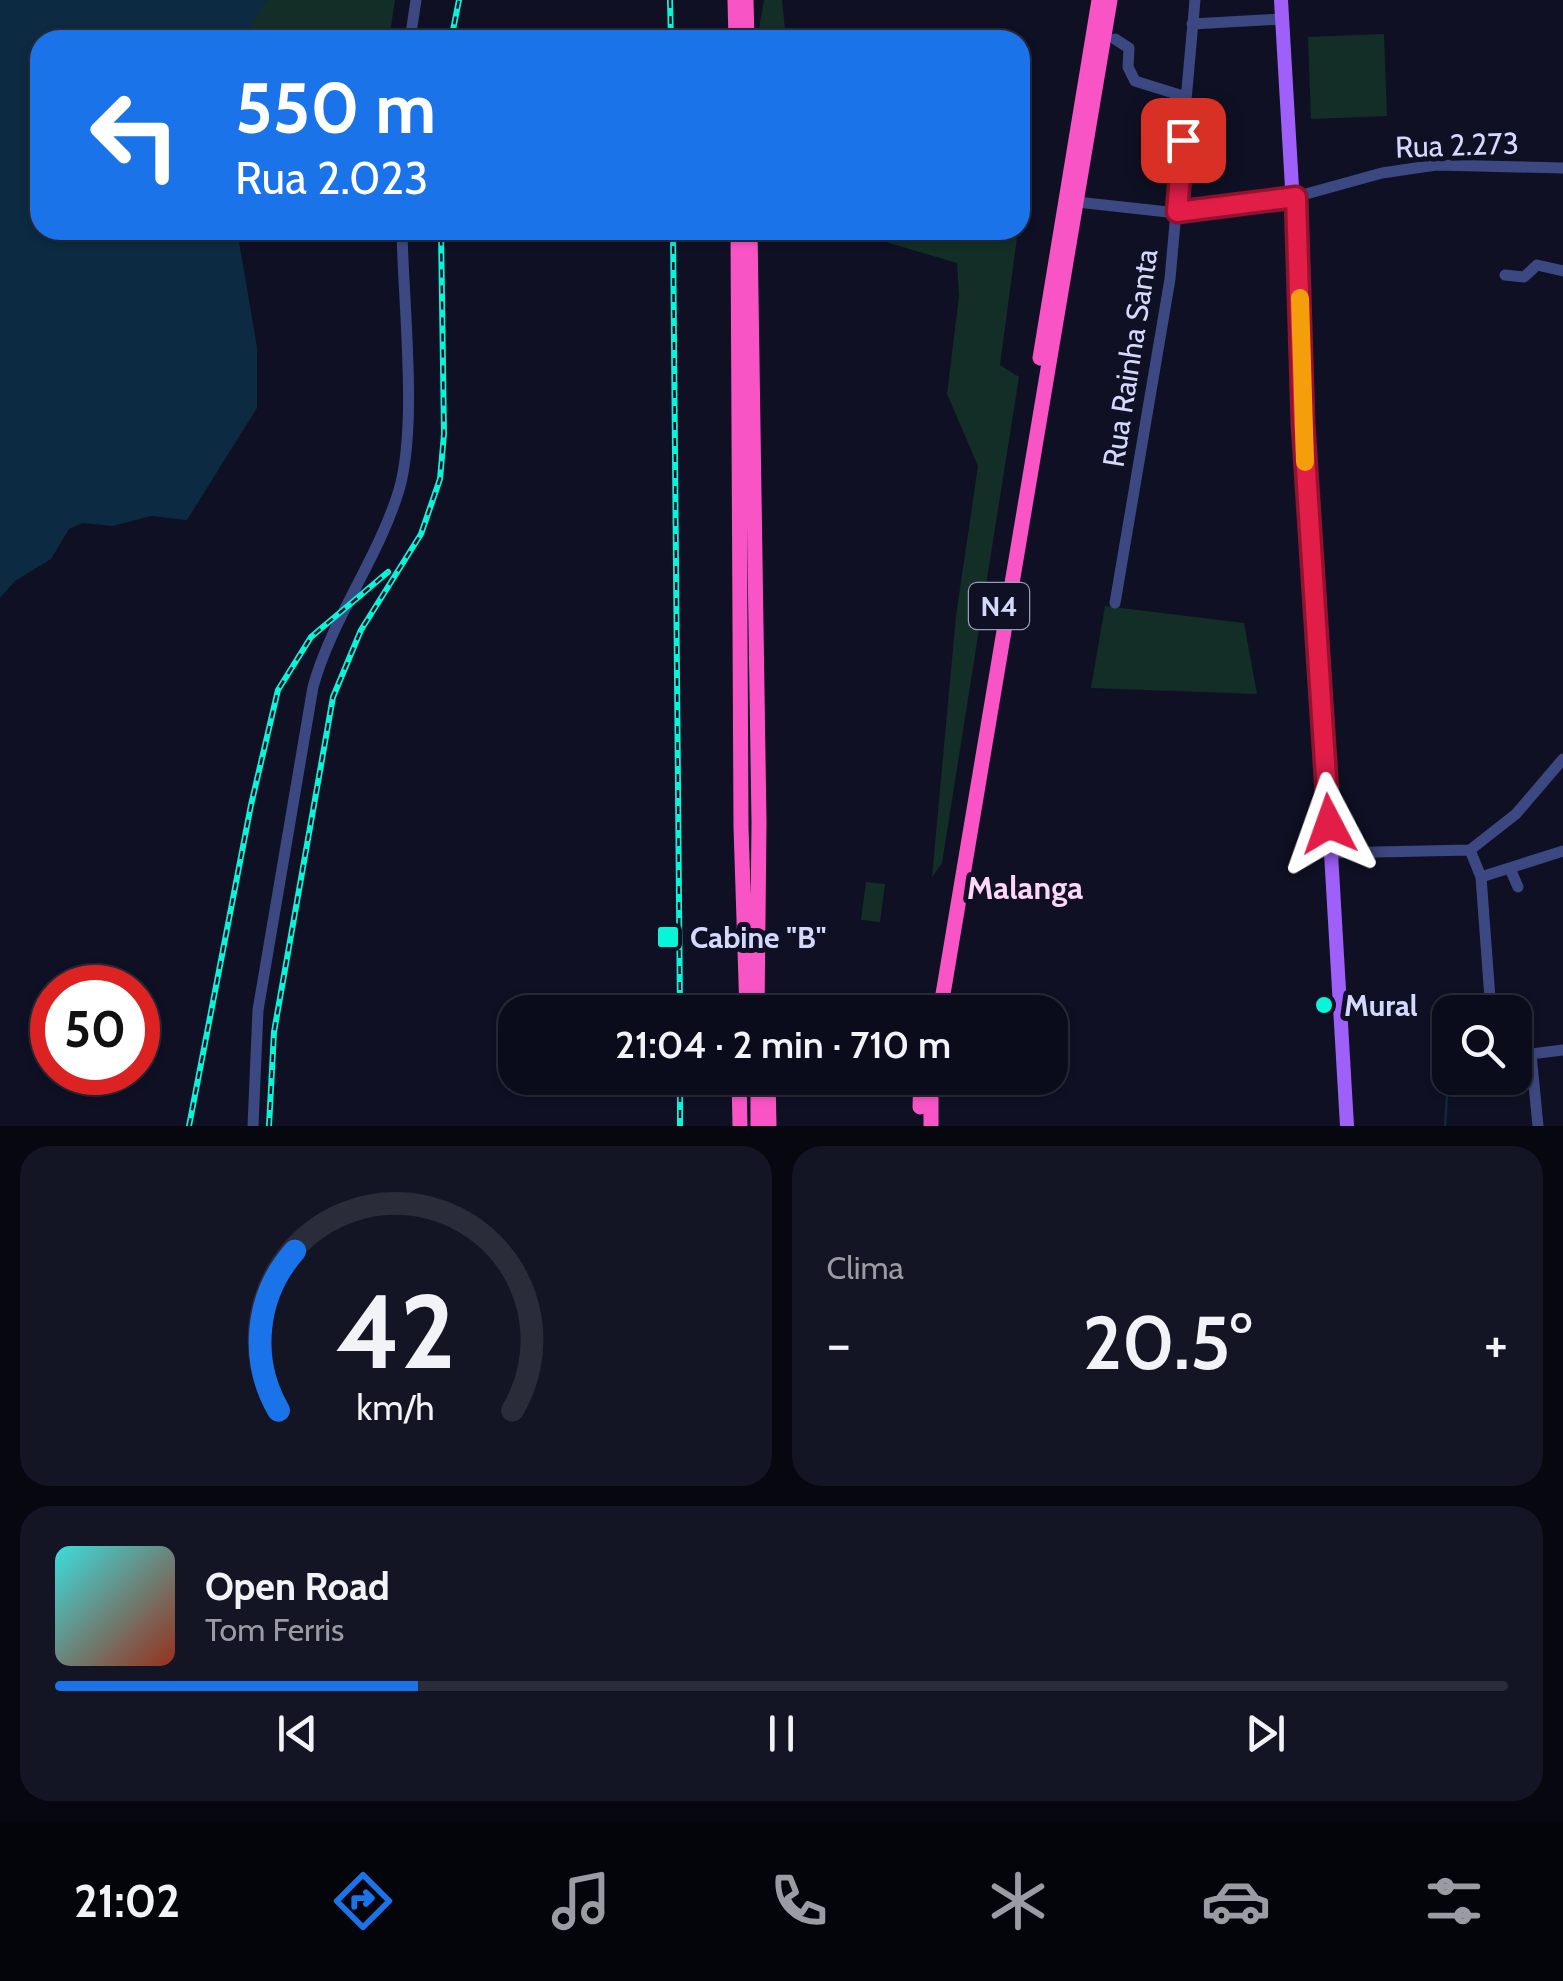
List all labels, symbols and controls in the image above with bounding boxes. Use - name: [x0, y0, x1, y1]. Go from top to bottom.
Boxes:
- text: 550 m: [235, 65, 436, 151]
- icon: left: [70, 70, 200, 200]
- pin: [1141, 98, 1226, 183]
- icon: arrive: [1156, 113, 1211, 168]
- street label: Rua 2.273: [1395, 124, 1519, 166]
- text: Rua 2.023: [235, 151, 428, 205]
- street label: Rua Rainha Santa: [1094, 246, 1166, 470]
- road number: N4: [969, 583, 1029, 629]
- position arrow: [1277, 772, 1381, 876]
- district label: Malanga: [967, 868, 1083, 907]
- place label: Cabine "B": [690, 919, 826, 956]
- marker: Cabine "B": [655, 924, 681, 950]
- speed limit sign: 50: [30, 965, 160, 1095]
- place label: Mural: [1344, 987, 1418, 1024]
- marker: Mural: [1313, 994, 1335, 1016]
- map controls: [1432, 995, 1532, 1095]
- button: search: [1432, 995, 1532, 1095]
- text: 21:04 · 2 min · 710 m: [615, 1021, 951, 1068]
- text: Clima: [827, 1248, 904, 1287]
- text: 42: [336, 1268, 456, 1394]
- text: 20.5°: [1082, 1297, 1252, 1388]
- text: −: [827, 1310, 851, 1377]
- text: +: [1484, 1310, 1508, 1377]
- text: km/h: [357, 1386, 435, 1429]
- text: Open Road: [205, 1563, 390, 1610]
- text: Tom Ferris: [205, 1610, 344, 1649]
- icon: previous: [270, 1706, 325, 1761]
- icon: pause: [754, 1706, 809, 1761]
- icon: next: [1238, 1706, 1293, 1761]
- icon: directions: [328, 1866, 398, 1936]
- icon: music: [546, 1866, 616, 1936]
- icon: phone: [764, 1866, 834, 1936]
- icon: climate: [983, 1866, 1053, 1936]
- icon: car: [1201, 1866, 1271, 1936]
- icon: filters: [1419, 1866, 1489, 1936]
- text: 21:02: [74, 1874, 180, 1928]

